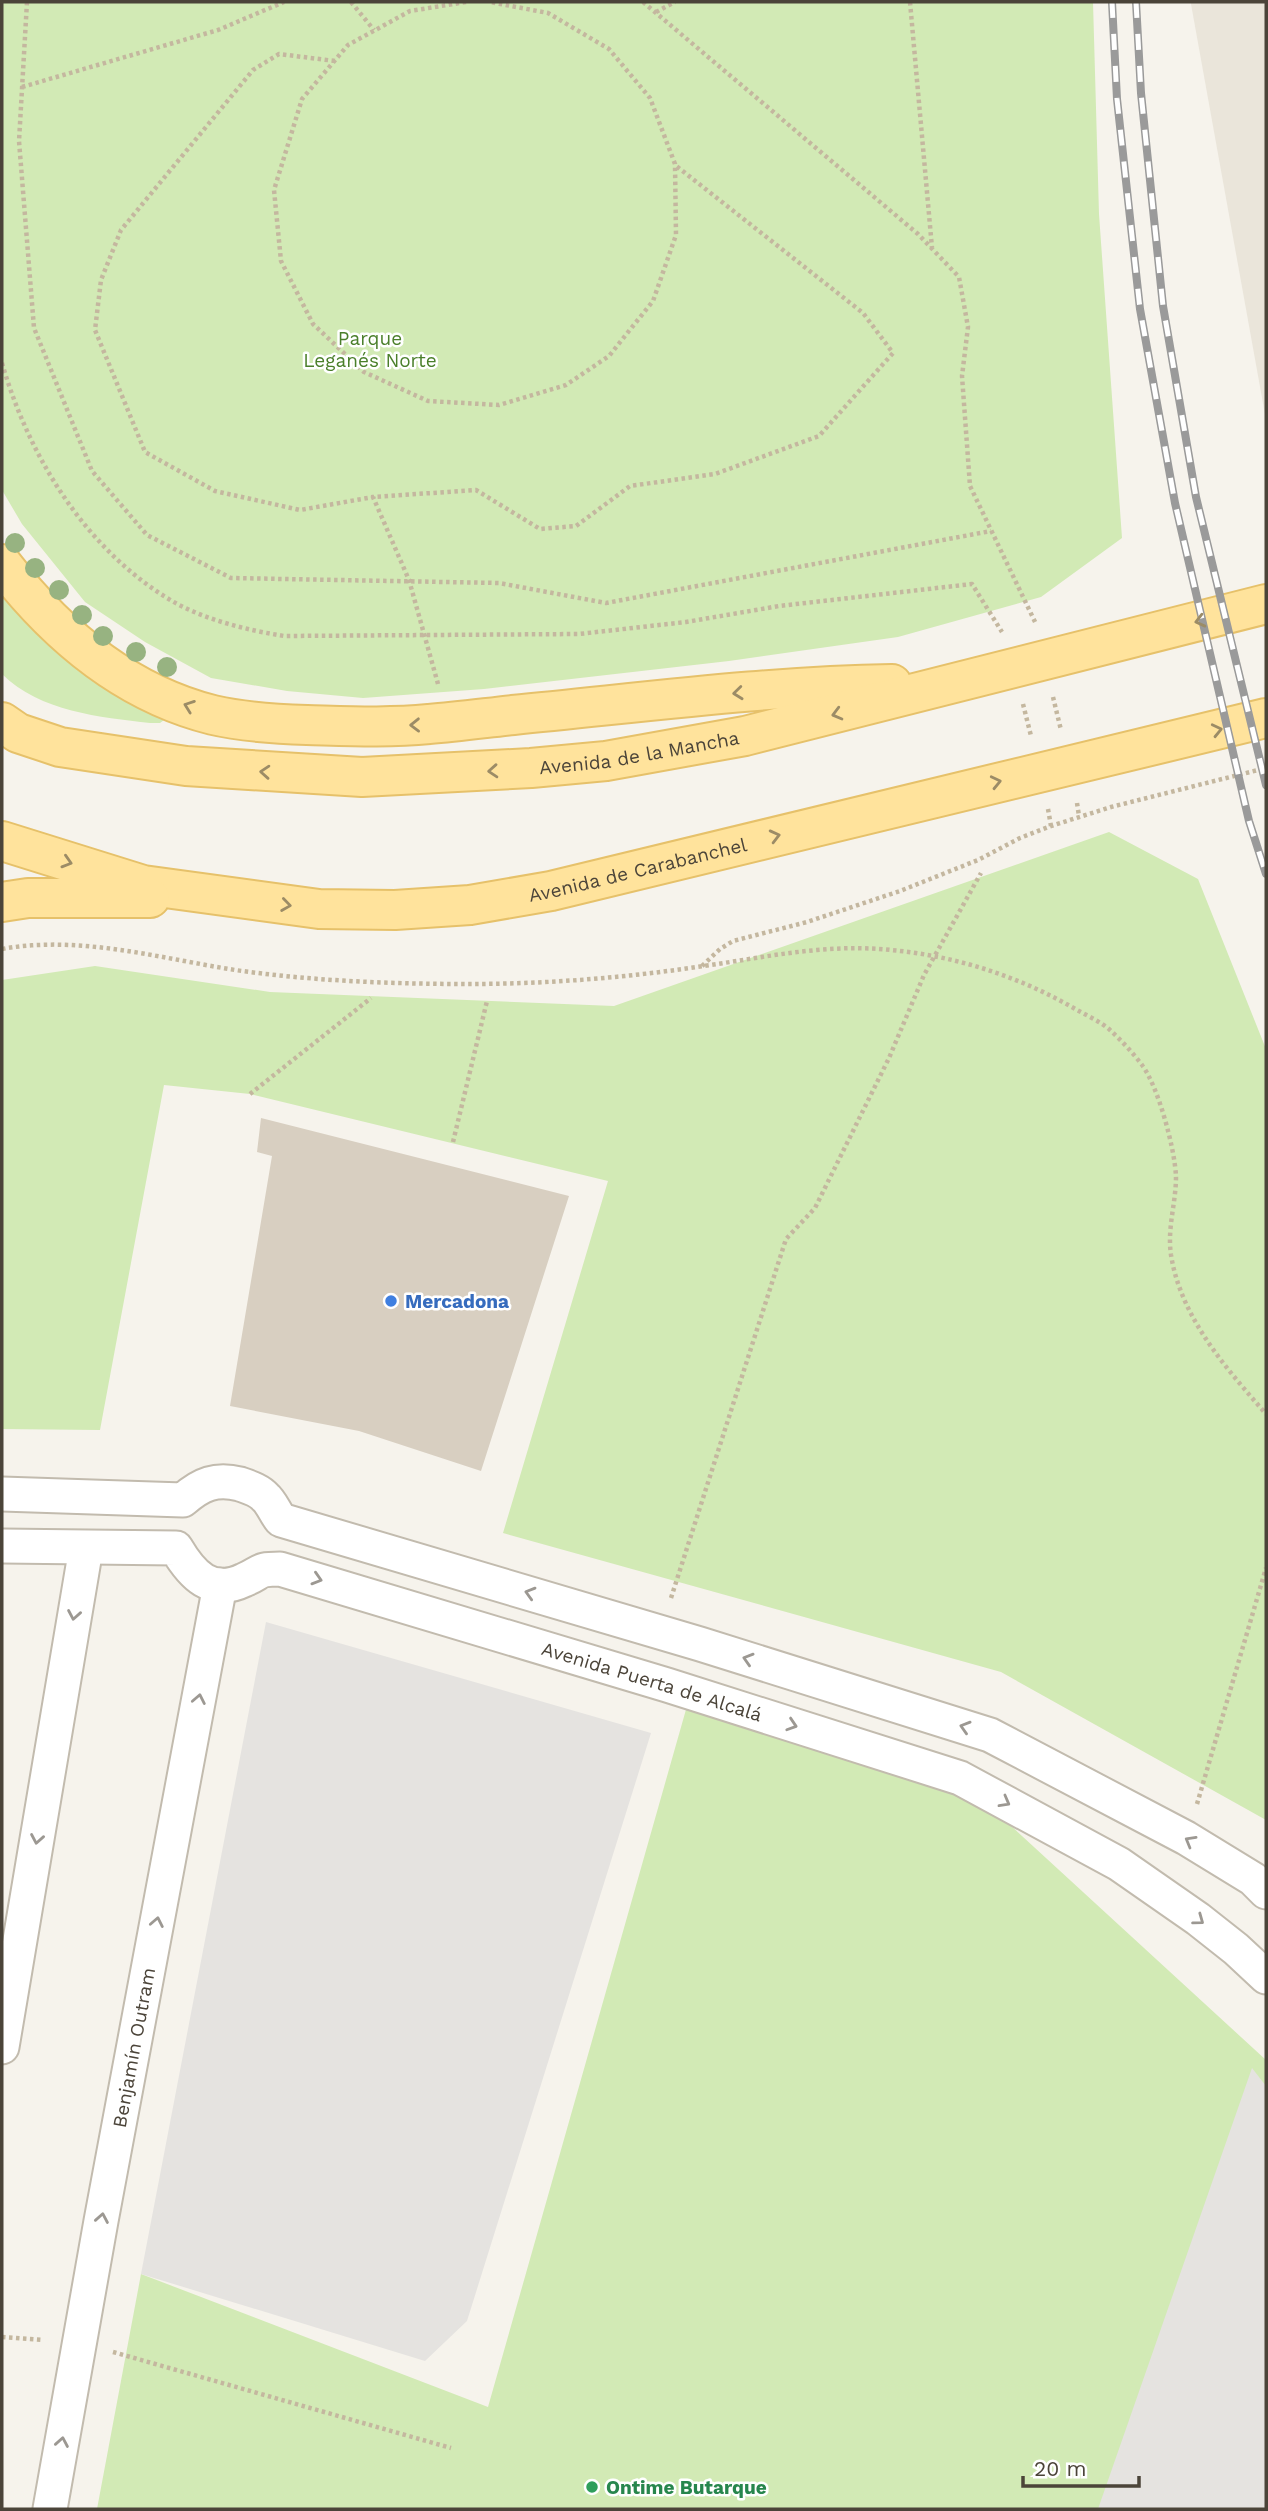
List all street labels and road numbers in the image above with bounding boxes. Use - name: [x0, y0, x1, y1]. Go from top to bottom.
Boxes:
- street label: Avenida de la Mancha: [538, 726, 741, 779]
- street label: Avenida de Carabanchel: [527, 833, 749, 907]
- street label: Avenida Puerta de Alcalá: [539, 1637, 765, 1727]
- street label: Benjamín Outram: [108, 1966, 160, 2130]

